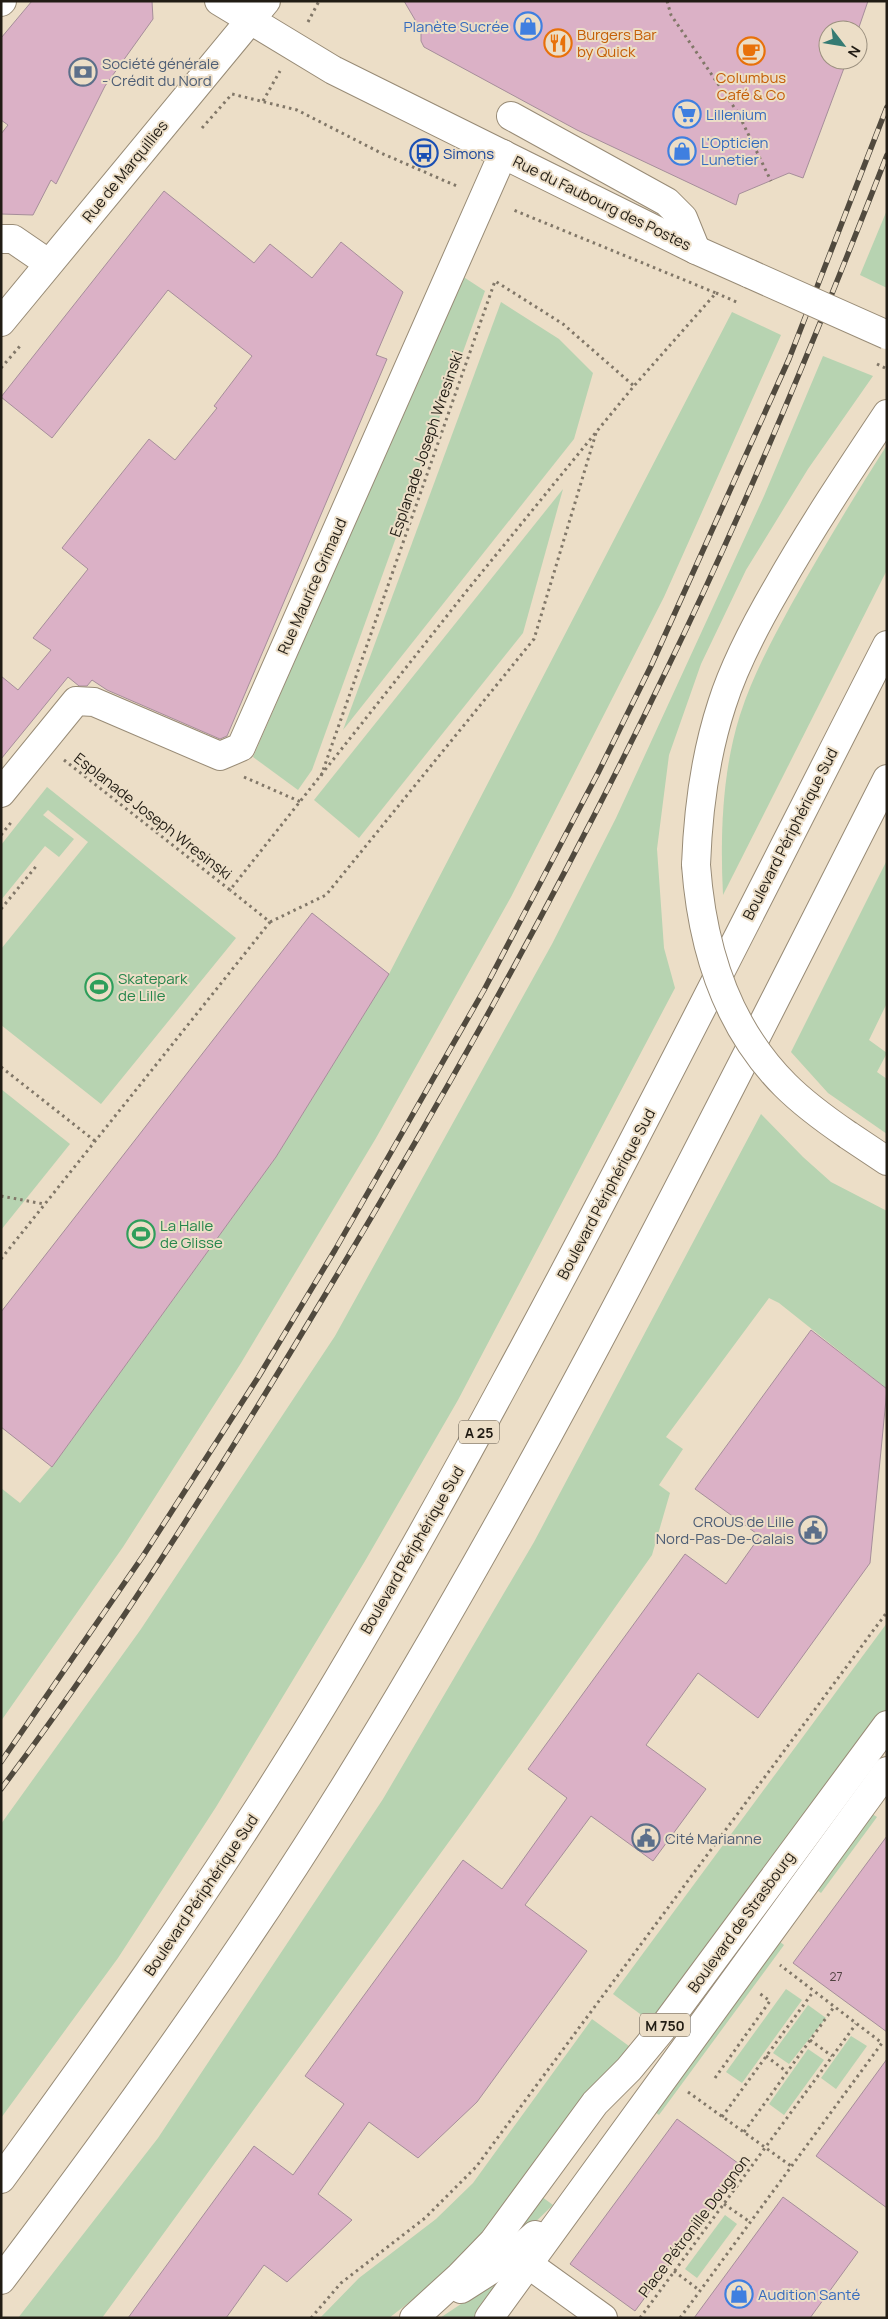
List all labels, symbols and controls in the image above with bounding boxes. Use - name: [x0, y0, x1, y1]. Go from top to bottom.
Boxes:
- shop icon: Planète Sucrée: [513, 11, 543, 41]
- place label: Planète Sucrée: [404, 16, 509, 37]
- north arrow: [818, 20, 868, 70]
- place label: Burgers Bar by Quick: [577, 24, 657, 62]
- restaurant icon: Burgers Bar by Quick: [543, 28, 573, 58]
- cafe icon: Columbus Café & Co: [736, 36, 766, 66]
- text: N: [844, 43, 865, 61]
- place label: Société générale - Crédit du Nord: [102, 53, 219, 91]
- bank icon: Société générale - Crédit du Nord: [68, 57, 98, 87]
- place label: Columbus Café & Co: [716, 67, 786, 105]
- supermarket icon: Lillenium: [672, 99, 702, 129]
- place label: Lillenium: [706, 104, 767, 125]
- street label: Rue de Marquillies: [77, 115, 173, 226]
- place label: L'Opticien Lunetier: [701, 132, 768, 170]
- shop icon: L'Opticien Lunetier: [667, 136, 697, 166]
- bus stop icon: Simons: [409, 138, 439, 168]
- place label: Simons: [443, 143, 494, 164]
- street label: Rue du Faubourg des Postes: [509, 151, 695, 255]
- street label: Esplanade Joseph Wresinski: [384, 348, 468, 540]
- street label: Rue Maurice Grimaud: [272, 515, 352, 657]
- street label: Boulevard Périphérique Sud: [737, 744, 843, 924]
- street label: Esplanade Joseph Wresinski: [70, 748, 236, 884]
- place label: Skatepark de Lille: [118, 968, 188, 1006]
- sports icon: Skatepark de Lille: [84, 972, 114, 1002]
- street label: Boulevard Périphérique Sud: [552, 1105, 660, 1283]
- place label: La Halle de Glisse: [160, 1215, 223, 1253]
- sports icon: La Halle de Glisse: [126, 1219, 156, 1249]
- road number: A 25: [459, 1420, 499, 1444]
- street label: Boulevard Périphérique Sud: [355, 1462, 469, 1638]
- place label: CROUS de Lille Nord-Pas-De-Calais: [656, 1511, 794, 1549]
- public building icon: CROUS de Lille Nord-Pas-De-Calais: [798, 1515, 828, 1545]
- street label: Boulevard Périphérique Sud: [139, 1810, 263, 1980]
- public building icon: Cité Marianne: [631, 1823, 661, 1853]
- place label: Cité Marianne: [665, 1828, 762, 1849]
- street label: Boulevard de Strasbourg: [683, 1847, 799, 1997]
- house number: 27: [830, 1968, 842, 1985]
- road number: M 750: [640, 2014, 690, 2036]
- street label: Place Pétronille Dougnon: [633, 2150, 755, 2302]
- shop icon: Audition Santé: [724, 2279, 754, 2309]
- place label: Audition Santé: [758, 2284, 861, 2305]

